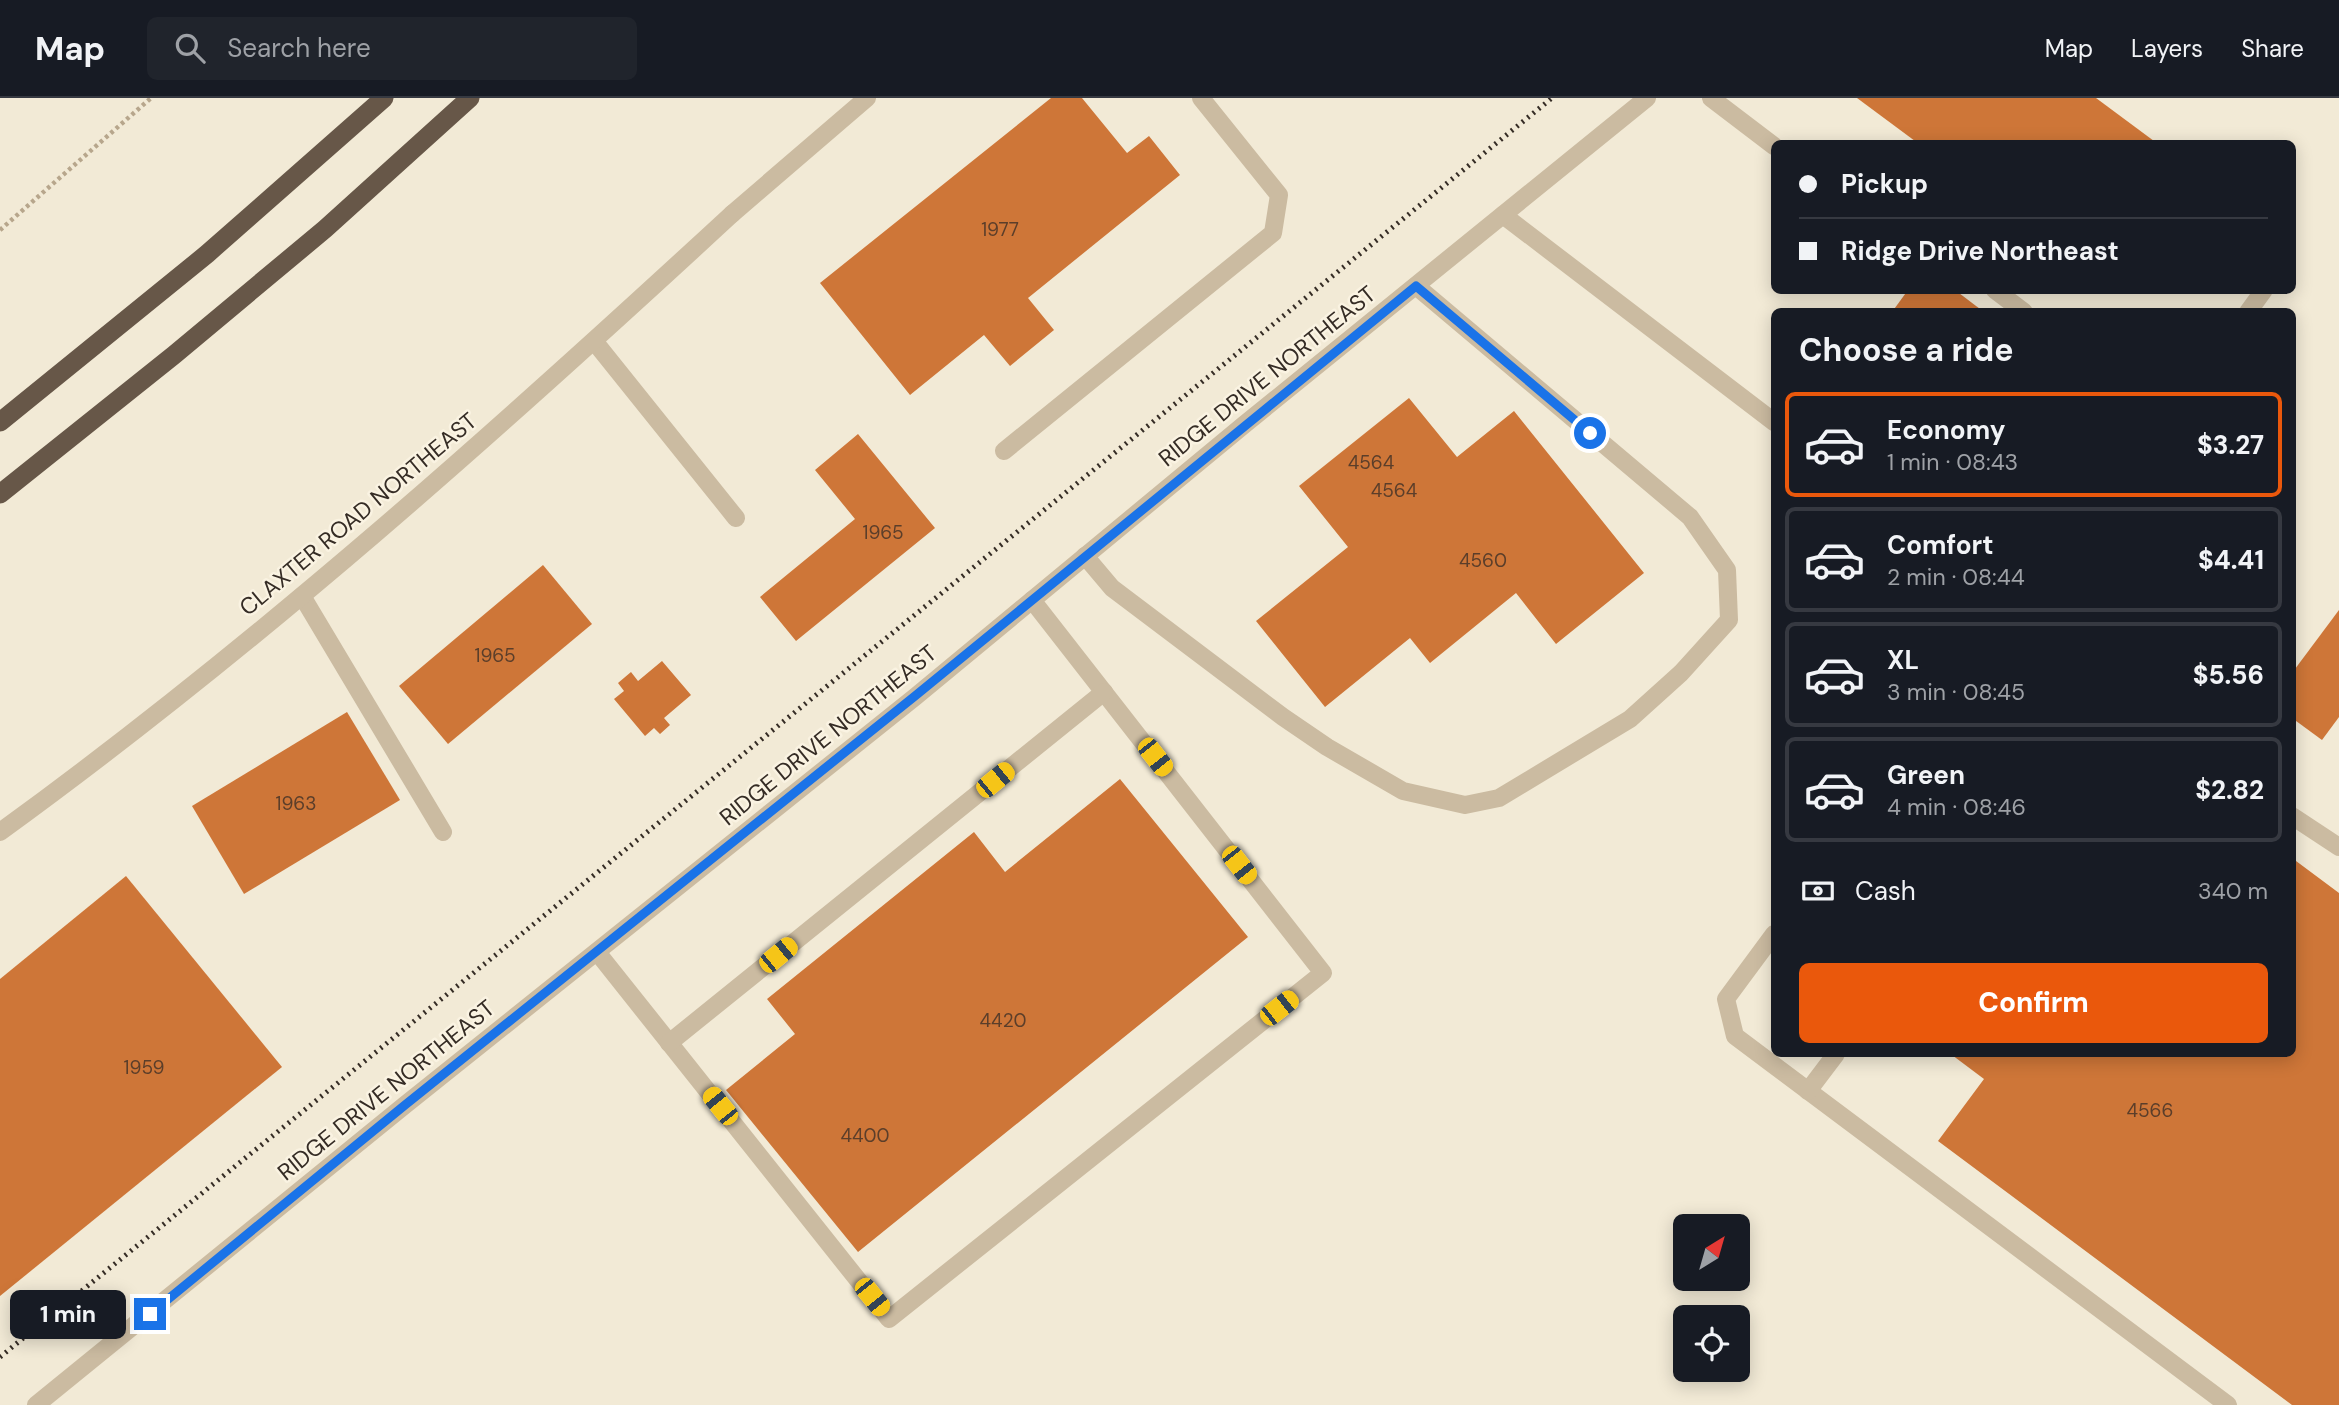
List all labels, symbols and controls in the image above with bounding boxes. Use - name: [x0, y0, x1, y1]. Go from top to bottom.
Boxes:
- search box: [147, 17, 637, 80]
- text: Map: [35, 27, 105, 70]
- icon: search: [171, 29, 209, 67]
- text: Search here: [227, 31, 371, 65]
- text: Map: [2045, 33, 2093, 64]
- text: Layers: [2131, 33, 2203, 64]
- text: Share: [2241, 33, 2304, 64]
- text: Pickup: [1841, 167, 1928, 201]
- house number: 1977: [981, 217, 1019, 242]
- text: Ridge Drive Northeast: [1841, 234, 2119, 268]
- street label: RIDGE DRIVE NORTHEAST: [1152, 279, 1382, 473]
- text: Choose a ride: [1799, 329, 2014, 371]
- street label: CLAXTER ROAD NORTHEAST: [233, 406, 483, 622]
- icon: car: [1803, 413, 1866, 476]
- text: Economy: [1887, 413, 2005, 447]
- route start: [1574, 417, 1606, 449]
- text: $3.27: [2197, 428, 2264, 462]
- text: 1 min · 08:43: [1887, 447, 2018, 477]
- house number: 4564: [1348, 450, 1394, 475]
- house number: 4564: [1371, 478, 1417, 503]
- house number: 1965: [862, 520, 904, 545]
- icon: car: [1803, 528, 1866, 591]
- text: Comfort: [1887, 528, 1993, 562]
- text: $4.41: [2198, 543, 2264, 577]
- house number: 4560: [1459, 548, 1507, 573]
- text: 2 min · 08:44: [1887, 562, 2025, 592]
- street label: RIDGE DRIVE NORTHEAST: [713, 638, 943, 832]
- house number: 1965: [474, 643, 516, 668]
- icon: car: [1803, 643, 1866, 706]
- text: XL: [1887, 643, 1919, 677]
- text: $5.56: [2193, 658, 2264, 692]
- text: 3 min · 08:45: [1887, 677, 2025, 707]
- car: [1134, 734, 1177, 780]
- icon: car: [1803, 758, 1866, 821]
- text: Green: [1887, 758, 1965, 792]
- car: [973, 759, 1018, 801]
- text: $2.82: [2195, 773, 2264, 807]
- house number: 1963: [275, 791, 317, 816]
- text: 4 min · 08:46: [1887, 792, 2026, 822]
- car: [1218, 842, 1261, 888]
- icon: cash: [1799, 872, 1837, 910]
- text: Cash: [1855, 874, 1916, 908]
- text: 340 m: [2198, 876, 2268, 906]
- car: [756, 934, 801, 976]
- button: Confirm: [1799, 963, 2268, 1043]
- car: [1256, 987, 1303, 1029]
- street label: RIDGE DRIVE NORTHEAST: [271, 993, 501, 1187]
- house number: 4420: [980, 1008, 1026, 1033]
- house number: 1959: [124, 1055, 164, 1080]
- car: [699, 1083, 742, 1129]
- house number: 4566: [2127, 1098, 2174, 1123]
- house number: 4400: [840, 1123, 890, 1148]
- north arrow: [1673, 1214, 1750, 1292]
- map controls: [1673, 1214, 1750, 1382]
- car: [851, 1274, 894, 1320]
- callout: 1 min: [10, 1290, 125, 1338]
- route end: [134, 1298, 166, 1330]
- text: 1 min: [40, 1299, 96, 1329]
- button: locate: [1673, 1305, 1750, 1382]

